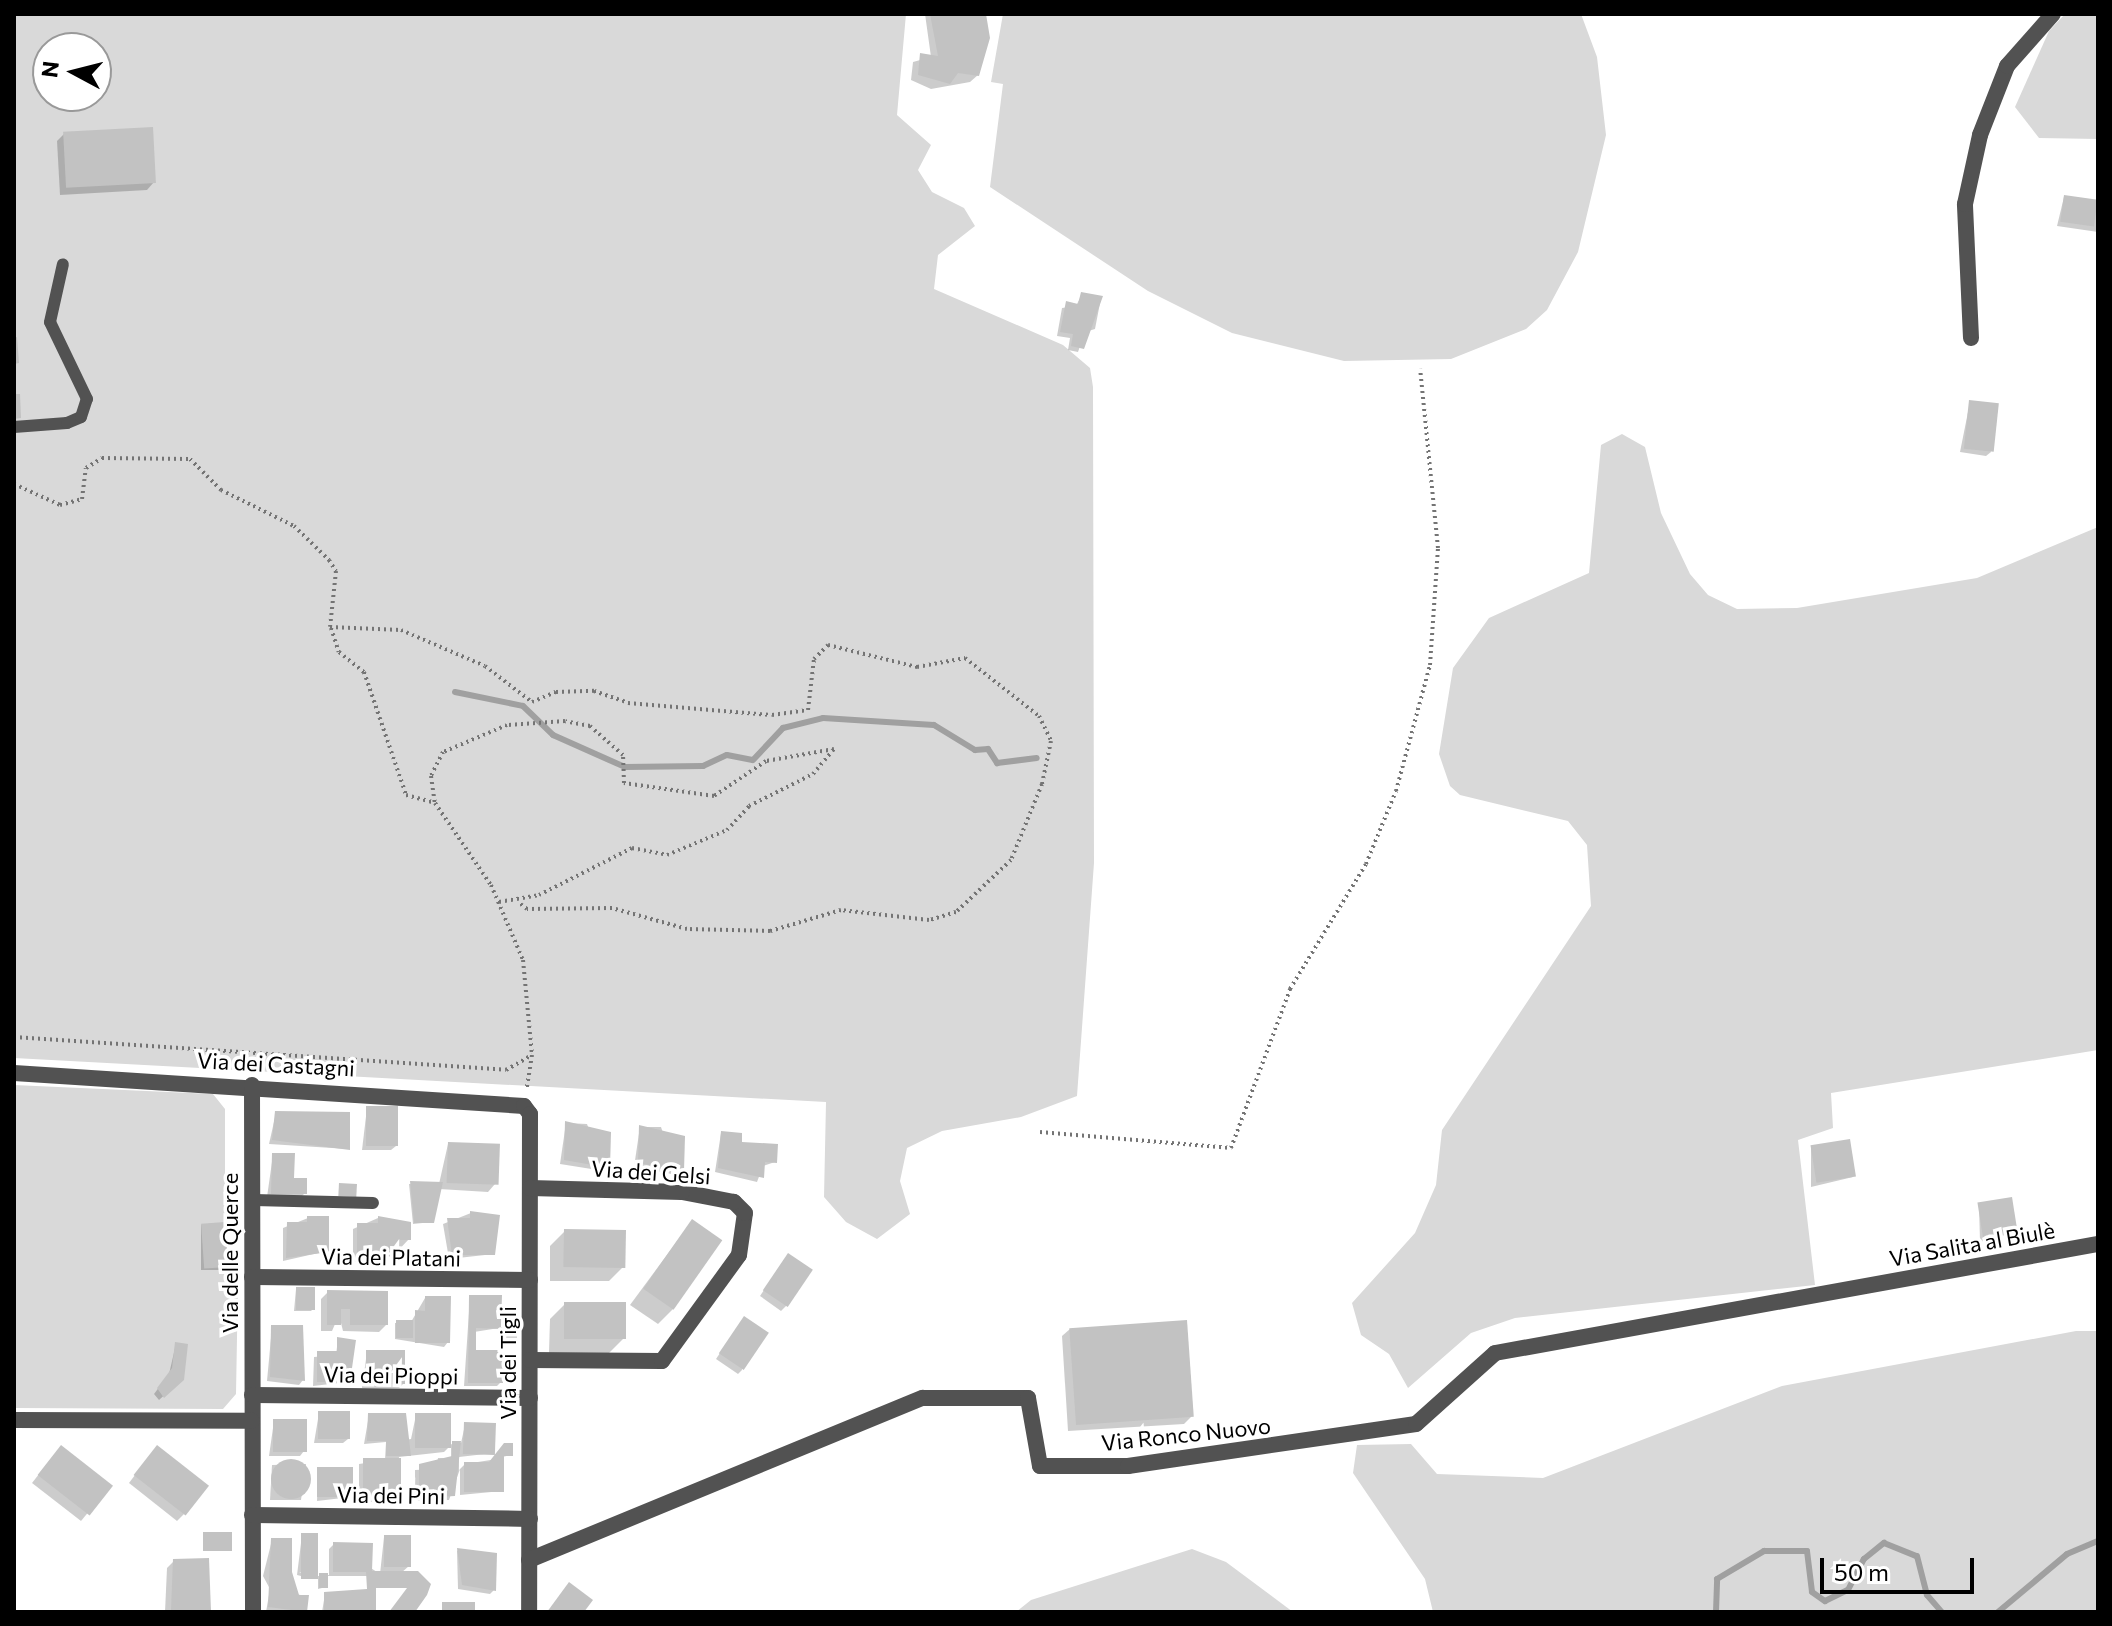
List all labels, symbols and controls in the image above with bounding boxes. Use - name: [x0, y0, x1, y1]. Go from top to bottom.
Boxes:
- north arrow: [32, 32, 112, 112]
- text: N: [35, 59, 64, 79]
- street label: Via dei Castagni: [196, 1047, 356, 1081]
- street label: Via dei Gelsi: [590, 1155, 712, 1189]
- street label: Via delle Querce: [217, 1173, 243, 1333]
- street label: Via Salita al Biulè: [1887, 1216, 2057, 1272]
- street label: Via dei Platani: [321, 1243, 461, 1271]
- street label: Via dei Tigli: [495, 1306, 521, 1420]
- street label: Via dei Pioppi: [323, 1361, 459, 1389]
- street label: Via Ronco Nuovo: [1100, 1412, 1272, 1456]
- street label: Via dei Pini: [337, 1481, 445, 1509]
- scale bar: [1824, 1542, 1978, 1592]
- text: 50 m: [1834, 1557, 1889, 1586]

